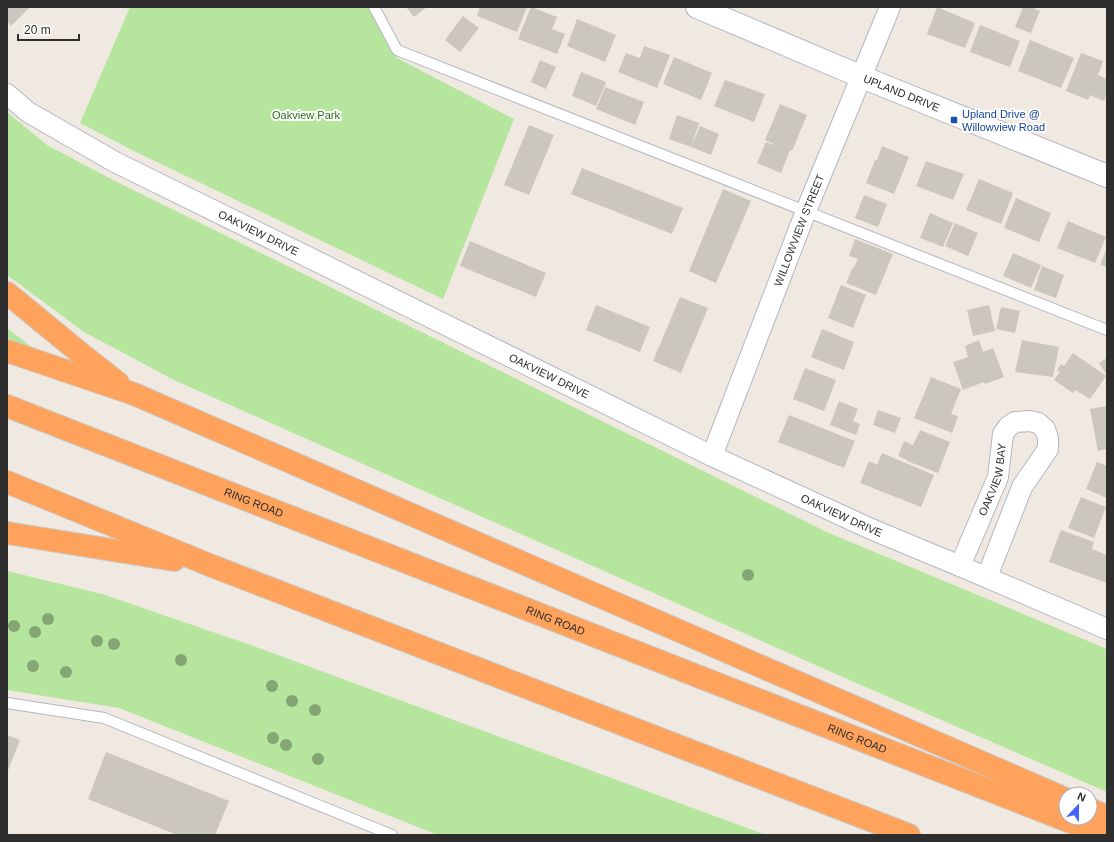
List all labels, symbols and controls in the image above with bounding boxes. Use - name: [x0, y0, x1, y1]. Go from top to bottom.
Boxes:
- scale bar: [18, 16, 79, 42]
- text: 20 m: [24, 23, 51, 37]
- street label: UPLAND DRIVE: [862, 72, 942, 114]
- place label: Upland Drive @ Willowview Road: [962, 108, 1045, 133]
- park label: Oakview Park: [272, 109, 340, 121]
- marker: Upland Drive @ Willowview Road: [949, 115, 959, 125]
- street label: WILLOWVIEW STREET: [772, 172, 827, 288]
- street label: OAKVIEW DRIVE: [216, 208, 301, 258]
- street label: OAKVIEW DRIVE: [507, 351, 591, 401]
- street label: OAKVIEW BAY: [976, 442, 1008, 518]
- street label: RING ROAD: [223, 486, 285, 519]
- street label: OAKVIEW DRIVE: [799, 492, 884, 539]
- street label: RING ROAD: [524, 604, 587, 637]
- street label: RING ROAD: [826, 722, 889, 755]
- north arrow: [1058, 786, 1098, 826]
- text: N: [1076, 790, 1088, 804]

